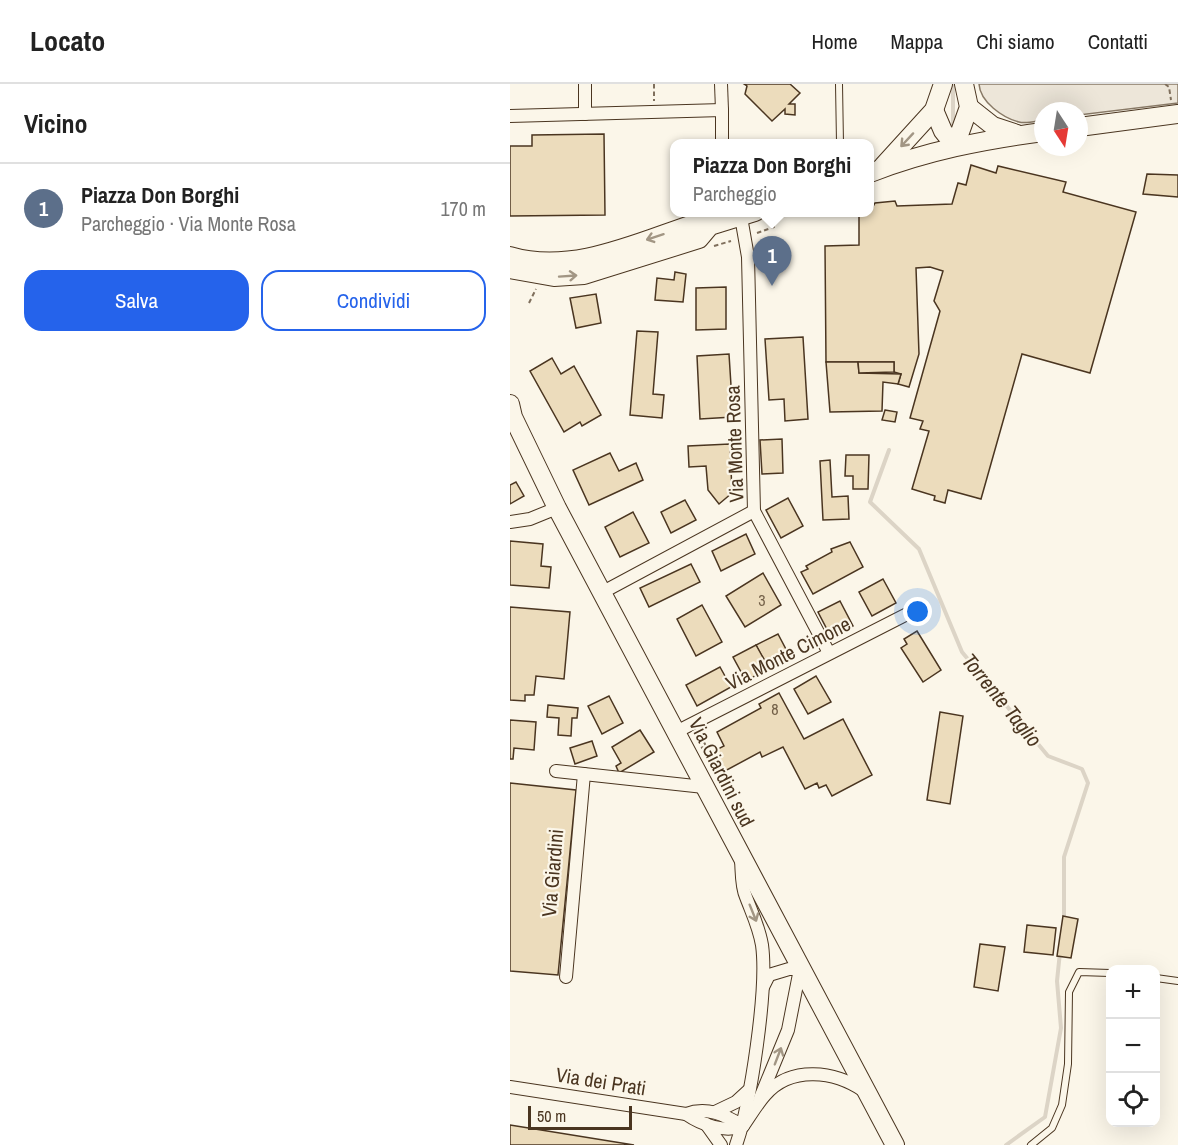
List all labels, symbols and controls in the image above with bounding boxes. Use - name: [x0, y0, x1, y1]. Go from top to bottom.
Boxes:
- text: Locato: [30, 22, 105, 60]
- text: Home: [812, 27, 858, 56]
- text: Mappa: [891, 27, 943, 56]
- text: Chi siamo: [976, 27, 1055, 56]
- text: Contatti: [1088, 27, 1148, 56]
- north arrow: [1034, 102, 1088, 156]
- text: Vicino: [24, 106, 88, 141]
- one-way arrow: [900, 132, 914, 147]
- popup: [670, 139, 874, 217]
- text: Piazza Don Borghi: [693, 150, 851, 180]
- text: Piazza Don Borghi: [81, 180, 239, 210]
- text: Parcheggio: [693, 180, 777, 207]
- text: 1: [39, 195, 48, 222]
- text: 170 m: [440, 195, 486, 222]
- text: Parcheggio · Via Monte Rosa: [81, 210, 296, 237]
- one-way arrow: [646, 232, 665, 243]
- pin: 1: [752, 236, 792, 286]
- button: Salva: [24, 270, 249, 331]
- button: Condividi: [261, 270, 486, 331]
- one-way arrow: [557, 271, 577, 282]
- street label: Via Monte Rosa: [718, 385, 750, 503]
- house number: 3: [758, 589, 766, 611]
- your location: [903, 597, 932, 626]
- street label: Via Monte Cimone: [721, 610, 855, 696]
- water label: Torrente Taglio: [955, 647, 1049, 753]
- house number: 8: [771, 698, 779, 720]
- street label: Via Giardini sud: [683, 713, 761, 831]
- street label: Via Giardini: [535, 828, 569, 918]
- one-way arrow: [748, 903, 759, 921]
- map controls: [1106, 965, 1160, 1127]
- button: +: [1106, 965, 1160, 1019]
- button: −: [1106, 1019, 1160, 1073]
- one-way arrow: [773, 1047, 784, 1066]
- street label: Via dei Prati: [554, 1061, 648, 1101]
- button: locate: [1106, 1073, 1160, 1127]
- scale bar: [528, 1103, 632, 1130]
- text: 50 m: [537, 1105, 566, 1127]

